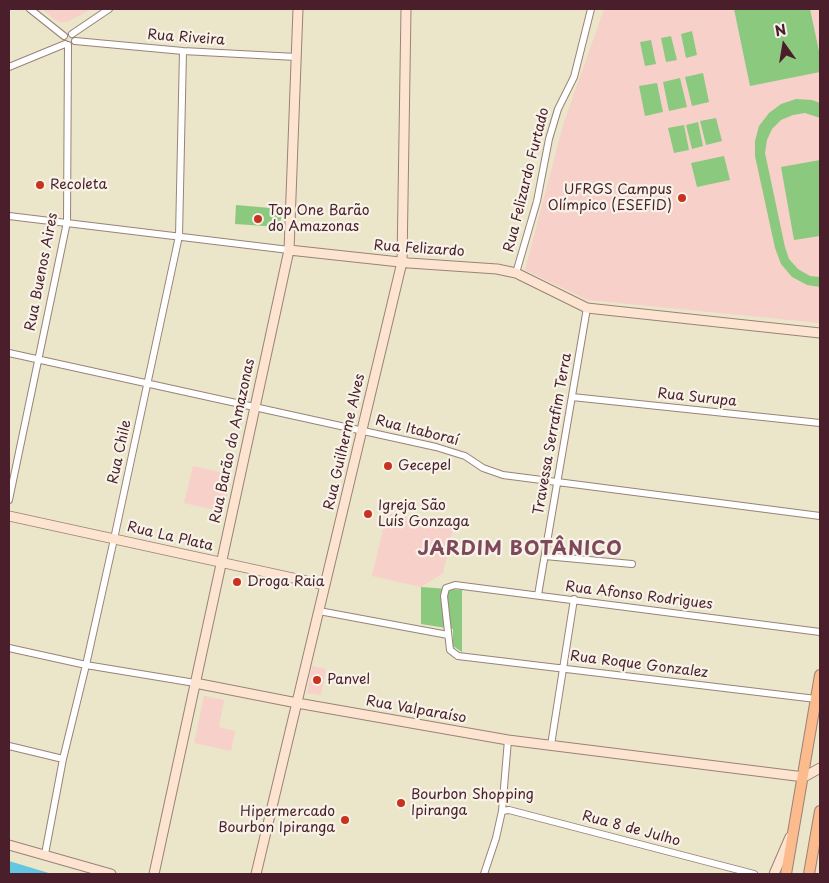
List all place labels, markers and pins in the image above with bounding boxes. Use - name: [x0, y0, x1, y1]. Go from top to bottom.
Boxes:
- place label: Recoleta: [50, 177, 107, 193]
- marker: Recoleta: [34, 179, 46, 191]
- place label: UFRGS Campus Olímpico (ESEFID): [548, 182, 672, 214]
- marker: UFRGS Campus Olímpico (ESEFID): [676, 192, 688, 204]
- place label: Top One Barão do Amazonas: [268, 203, 369, 236]
- marker: Top One Barão do Amazonas: [252, 213, 264, 225]
- place label: Gecepel: [398, 458, 451, 474]
- marker: Gecepel: [382, 460, 394, 472]
- place label: Igreja São Luís Gonzaga: [378, 498, 469, 530]
- marker: Igreja São Luís Gonzaga: [362, 508, 374, 520]
- place label: Droga Raia: [247, 574, 325, 590]
- marker: Droga Raia: [231, 576, 243, 588]
- place label: Panvel: [327, 672, 370, 688]
- marker: Panvel: [311, 674, 323, 686]
- place label: Bourbon Shopping Ipiranga: [411, 787, 534, 820]
- marker: Bourbon Shopping Ipiranga: [395, 797, 407, 809]
- place label: Hipermercado Bourbon Ipiranga: [218, 804, 335, 836]
- marker: Hipermercado Bourbon Ipiranga: [339, 814, 351, 826]

